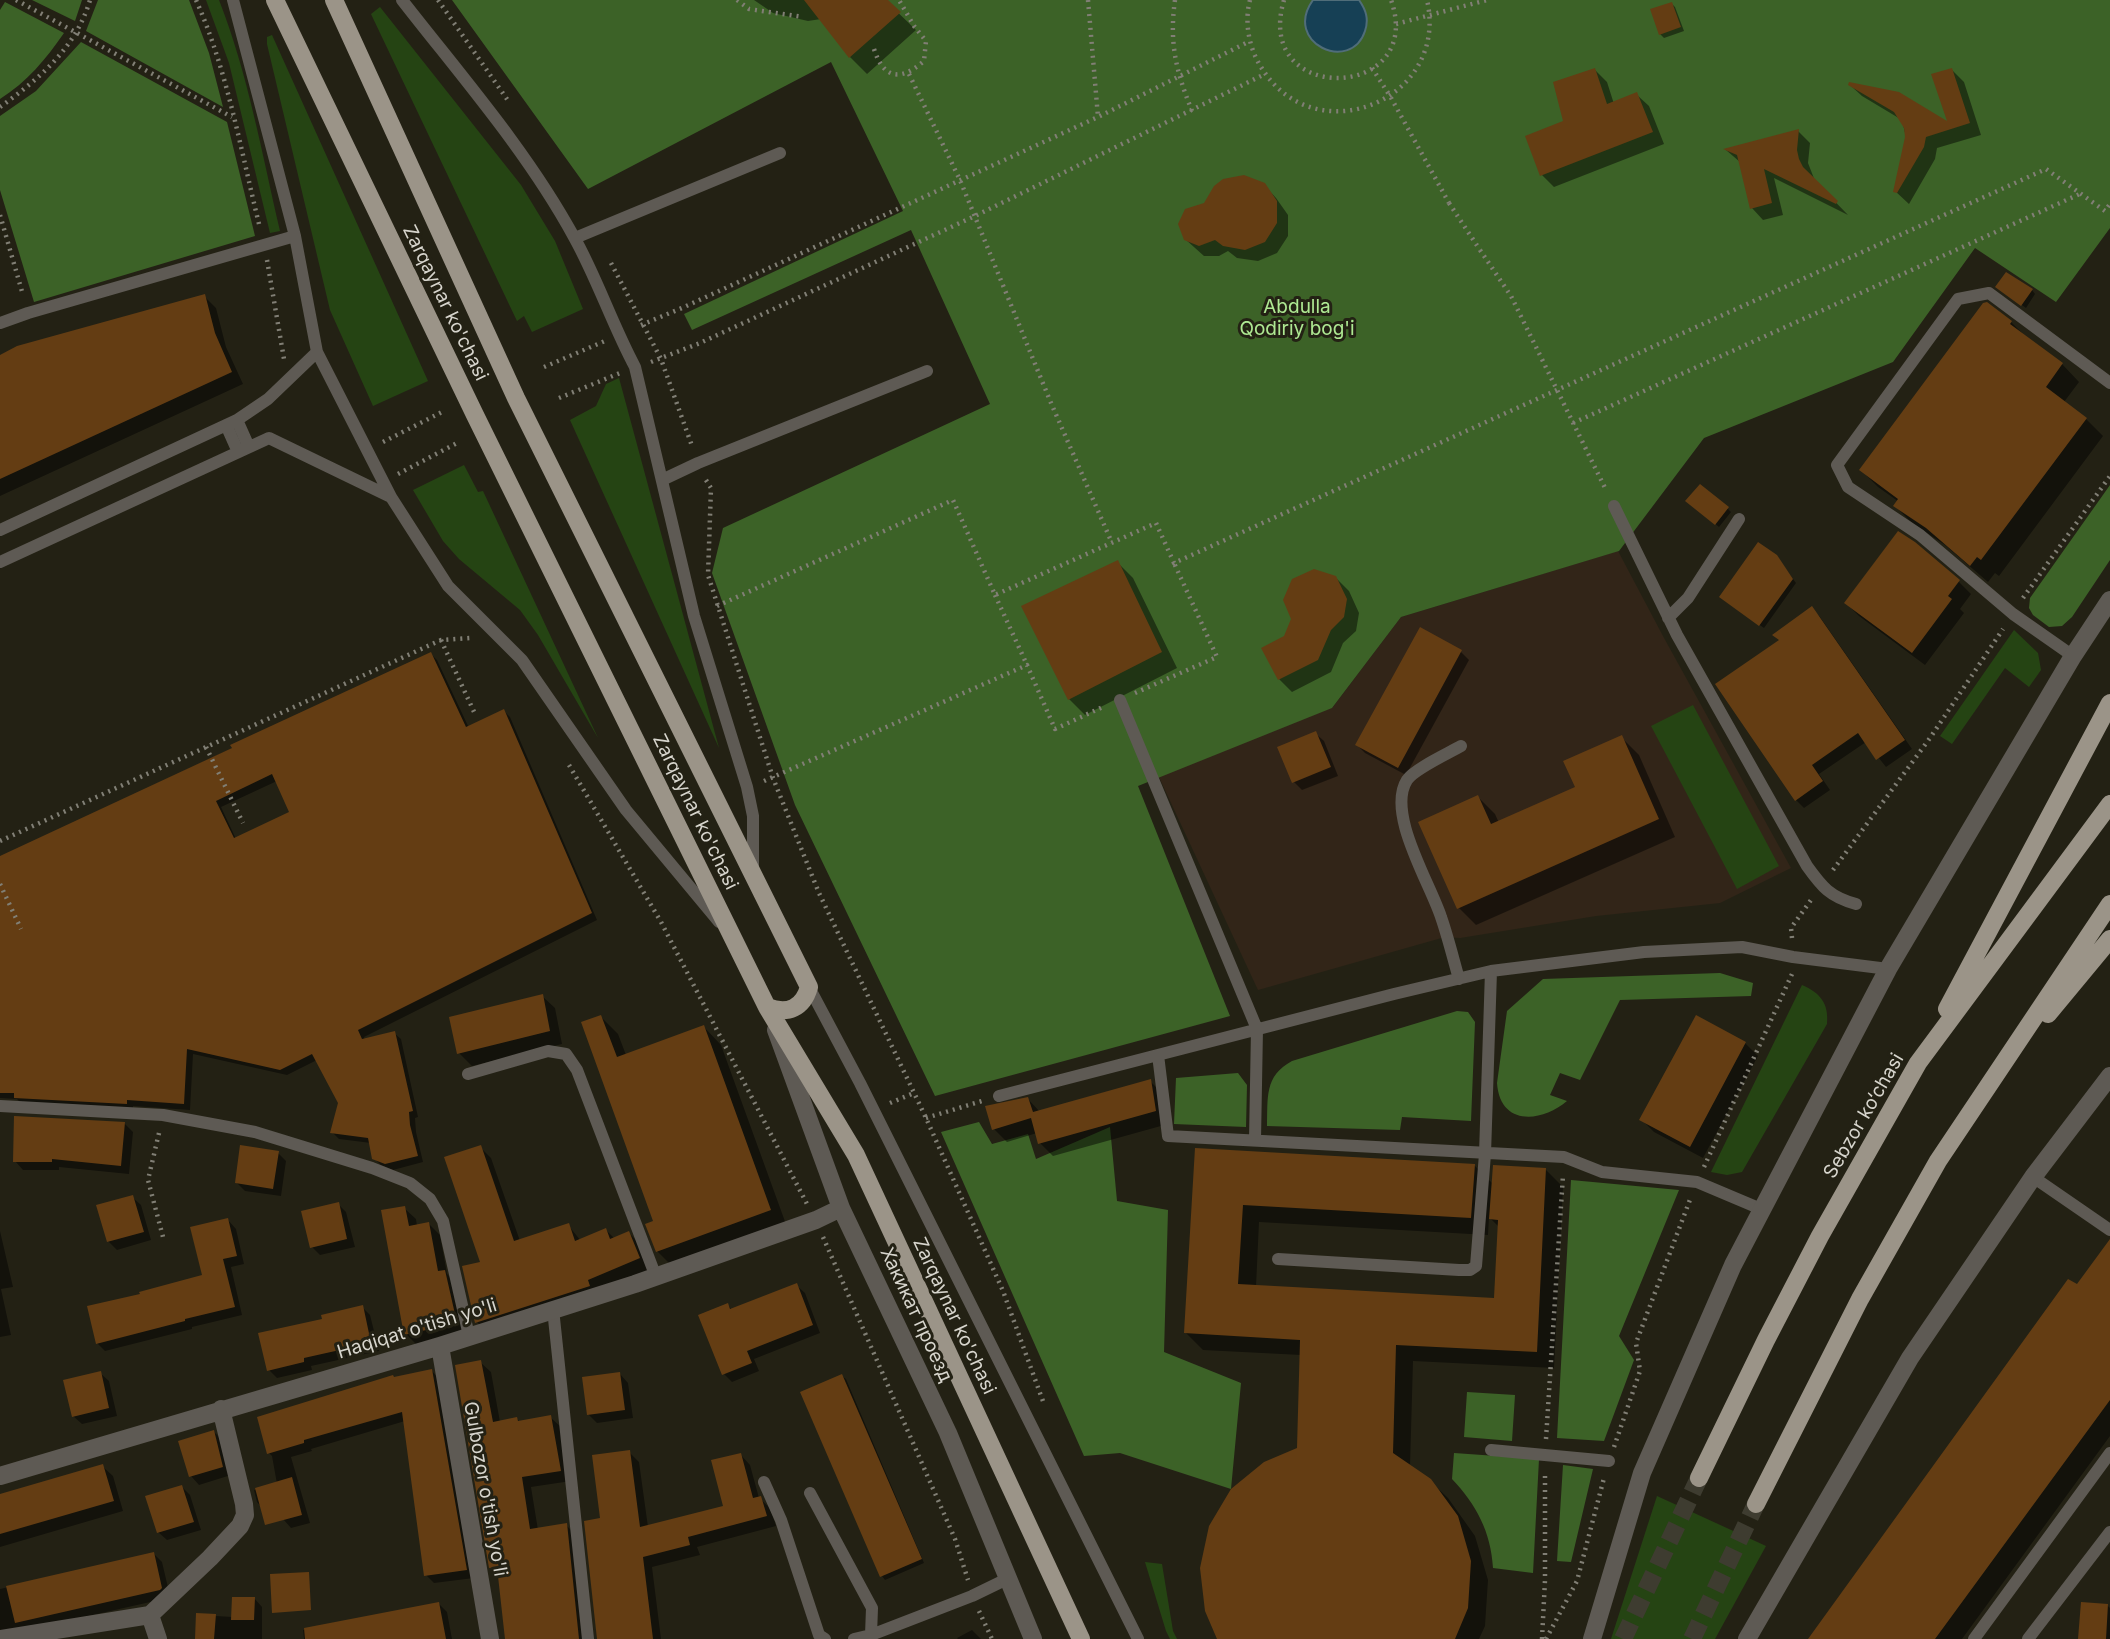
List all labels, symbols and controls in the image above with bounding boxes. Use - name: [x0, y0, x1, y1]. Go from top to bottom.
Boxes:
- street label: Zarqaynar ko'chasi: [397, 221, 493, 385]
- park label: Abdulla Qodiriy bog'i: [1239, 296, 1355, 340]
- street label: Zarqaynar ko'chasi: [647, 730, 743, 894]
- street label: Sebzor ko‘chasi: [1819, 1049, 1909, 1183]
- street label: Zarqaynar ko'chasi: [908, 1234, 1000, 1398]
- street label: Хакикат проезд: [875, 1244, 957, 1386]
- street label: Haqiqat o'tish yo'li: [335, 1294, 499, 1364]
- street label: Gulbozor o'tish yo'li: [458, 1400, 512, 1578]

